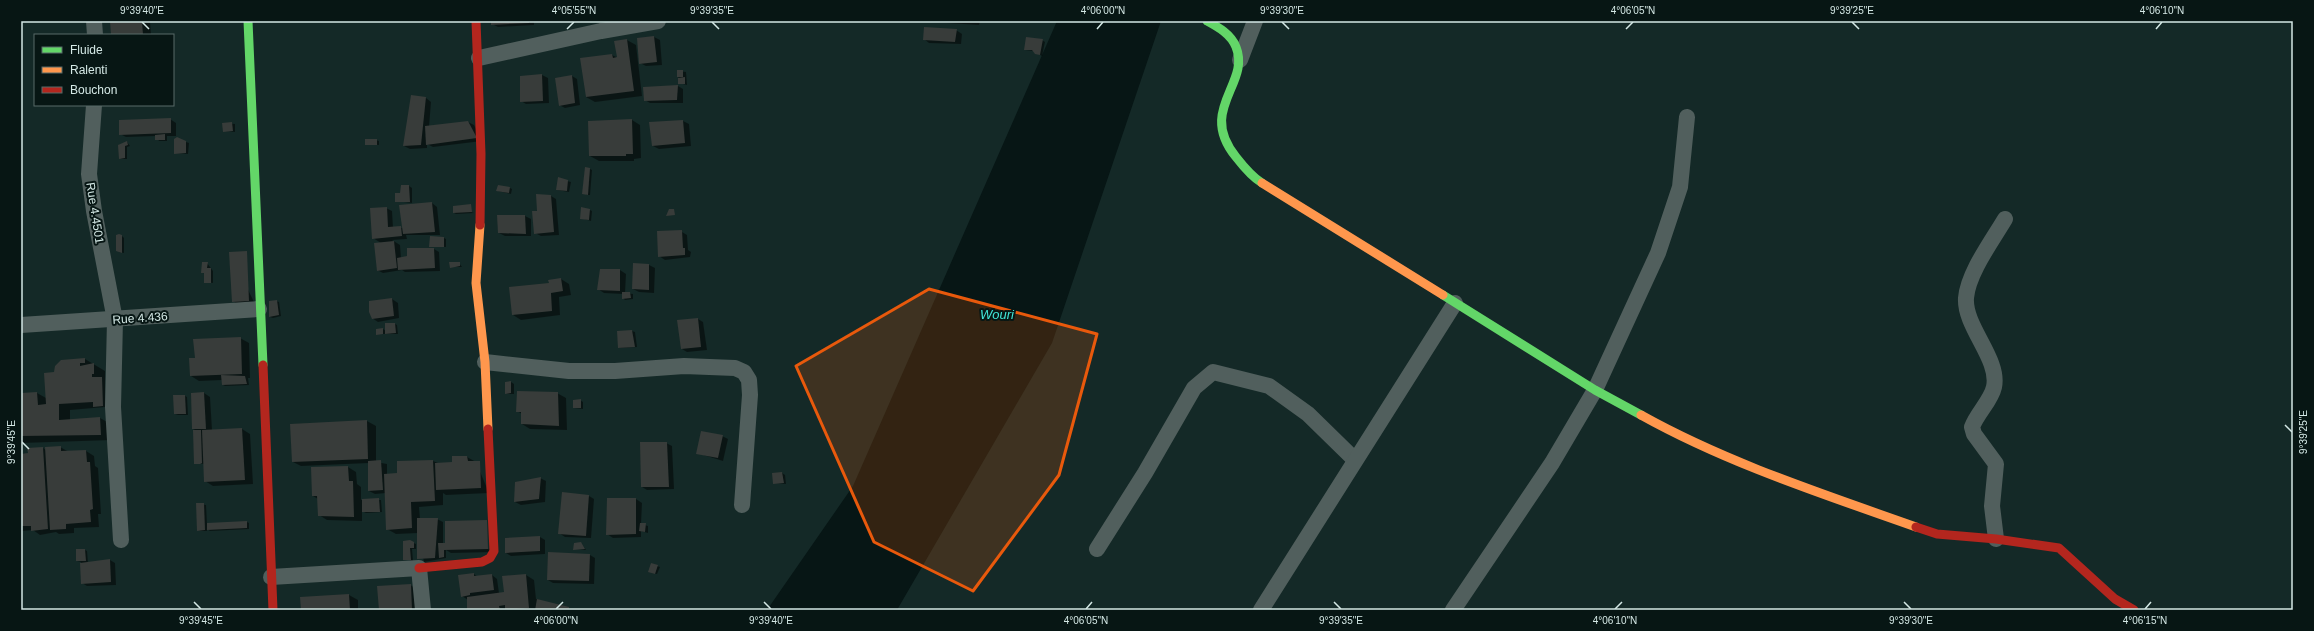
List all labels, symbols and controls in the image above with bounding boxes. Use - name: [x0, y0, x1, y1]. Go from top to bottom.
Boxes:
- text: 9°39'40"E: [120, 5, 164, 16]
- text: 4°05'55"N: [552, 5, 596, 16]
- text: 9°39'35"E: [690, 5, 734, 16]
- text: 4°06'00"N: [1081, 5, 1125, 16]
- text: 9°39'30"E: [1260, 5, 1304, 16]
- text: 4°06'05"N: [1611, 5, 1655, 16]
- text: 9°39'25"E: [1830, 5, 1874, 16]
- text: 4°06'10"N: [2140, 5, 2184, 16]
- legend: [34, 34, 174, 106]
- text: Fluide: [70, 43, 103, 57]
- text: Ralenti: [70, 63, 107, 77]
- text: Bouchon: [70, 83, 117, 97]
- street label: Rue 4.4501: [83, 181, 107, 245]
- water label: Wouri: [980, 307, 1015, 322]
- street label: Rue 4.436: [112, 309, 168, 327]
- text: 9°39'25"E: [2298, 410, 2309, 454]
- text: 9°39'45"E: [6, 420, 17, 464]
- text: 9°39'45"E: [179, 615, 223, 626]
- text: 4°06'00"N: [534, 615, 578, 626]
- text: 9°39'40"E: [749, 615, 793, 626]
- text: 4°06'05"N: [1064, 615, 1108, 626]
- text: 9°39'35"E: [1319, 615, 1363, 626]
- text: 4°06'10"N: [1593, 615, 1637, 626]
- text: 9°39'30"E: [1889, 615, 1933, 626]
- text: 4°06'15"N: [2123, 615, 2167, 626]

